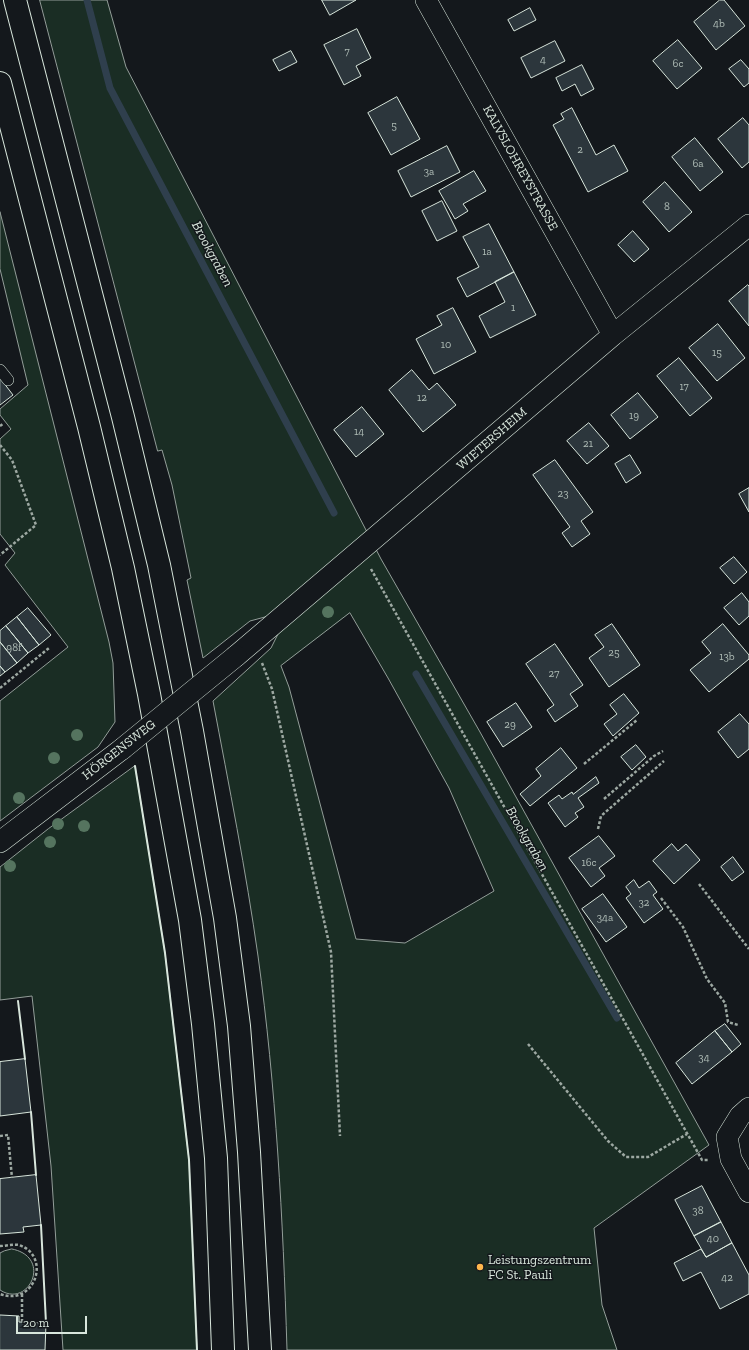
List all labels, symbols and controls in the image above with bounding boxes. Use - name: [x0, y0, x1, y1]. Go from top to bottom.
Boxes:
- house number: 4b: [713, 17, 725, 31]
- house number: 7: [344, 45, 350, 59]
- house number: 4: [540, 53, 546, 67]
- house number: 6c: [673, 57, 683, 71]
- street label: KALVSLOHREYSTRASSE: [479, 103, 561, 233]
- house number: 5: [391, 119, 397, 133]
- house number: 2: [577, 143, 583, 157]
- house number: 6a: [692, 157, 704, 171]
- house number: 3a: [424, 165, 434, 179]
- house number: 8: [664, 200, 670, 214]
- water label: Brookgraben: [188, 218, 236, 290]
- house number: 1a: [482, 245, 492, 259]
- house number: 1: [511, 301, 515, 315]
- house number: 10: [441, 338, 451, 352]
- house number: 15: [712, 346, 722, 360]
- house number: 17: [679, 380, 689, 394]
- house number: 12: [417, 391, 427, 405]
- street label: WIETERSHEIM: [454, 404, 530, 474]
- house number: 19: [629, 409, 639, 423]
- house number: 14: [354, 425, 364, 439]
- house number: 21: [583, 437, 593, 451]
- house number: 23: [557, 487, 569, 501]
- house number: 98f: [6, 641, 22, 655]
- house number: 25: [608, 646, 620, 660]
- house number: 13b: [719, 650, 735, 664]
- house number: 27: [549, 667, 559, 681]
- street label: HÖRGENSWEG: [79, 717, 159, 783]
- house number: 29: [504, 718, 516, 732]
- water label: Brookgraben: [502, 804, 552, 874]
- house number: 16c: [581, 856, 597, 870]
- house number: 32: [638, 896, 650, 910]
- house number: 34a: [597, 911, 613, 925]
- house number: 34: [698, 1051, 710, 1065]
- house number: 38: [692, 1204, 704, 1218]
- house number: 40: [707, 1232, 719, 1246]
- place label: Leistungszentrum FC St. Pauli: [488, 1252, 591, 1283]
- marker: Leistungszentrum FC St. Pauli: [475, 1262, 485, 1272]
- house number: 42: [721, 1271, 733, 1285]
- scale bar: [18, 1308, 89, 1334]
- text: 20 m: [23, 1316, 49, 1330]

